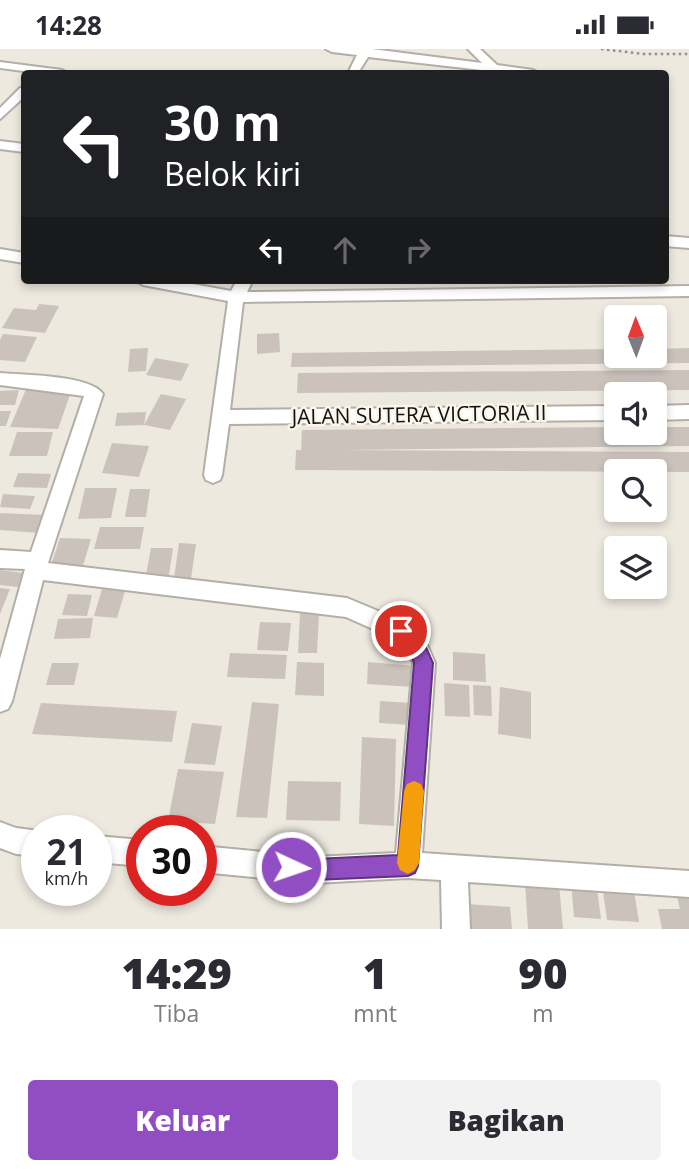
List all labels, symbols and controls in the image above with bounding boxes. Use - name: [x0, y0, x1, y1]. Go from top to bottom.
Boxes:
- text: 14:28: [35, 7, 102, 43]
- text: 30 m: [164, 89, 281, 155]
- icon: left: [49, 98, 140, 189]
- text: Belok kiri: [164, 152, 301, 195]
- icon: left: [253, 231, 291, 269]
- icon: ahead: [326, 231, 364, 269]
- icon: right: [399, 231, 437, 269]
- north arrow: [604, 305, 667, 367]
- map controls: [604, 305, 667, 599]
- button: sound: [604, 382, 667, 445]
- street label: JALAN SUTERA VICTORIA II: [289, 398, 547, 430]
- button: search: [604, 459, 667, 522]
- button: layers: [604, 536, 667, 599]
- pin: [371, 601, 431, 661]
- icon: arrive: [382, 612, 420, 650]
- speed limit sign: 30: [126, 815, 217, 906]
- text: 21: [46, 828, 87, 875]
- position arrow: [254, 830, 328, 904]
- text: km/h: [45, 866, 88, 890]
- text: 14:29: [121, 944, 232, 1001]
- text: 1: [363, 944, 387, 1001]
- text: 90: [518, 944, 568, 1001]
- text: Tiba: [154, 997, 199, 1029]
- text: mnt: [353, 997, 397, 1029]
- text: m: [532, 997, 554, 1029]
- button: Keluar: [28, 1080, 338, 1160]
- button: Bagikan: [352, 1080, 661, 1160]

